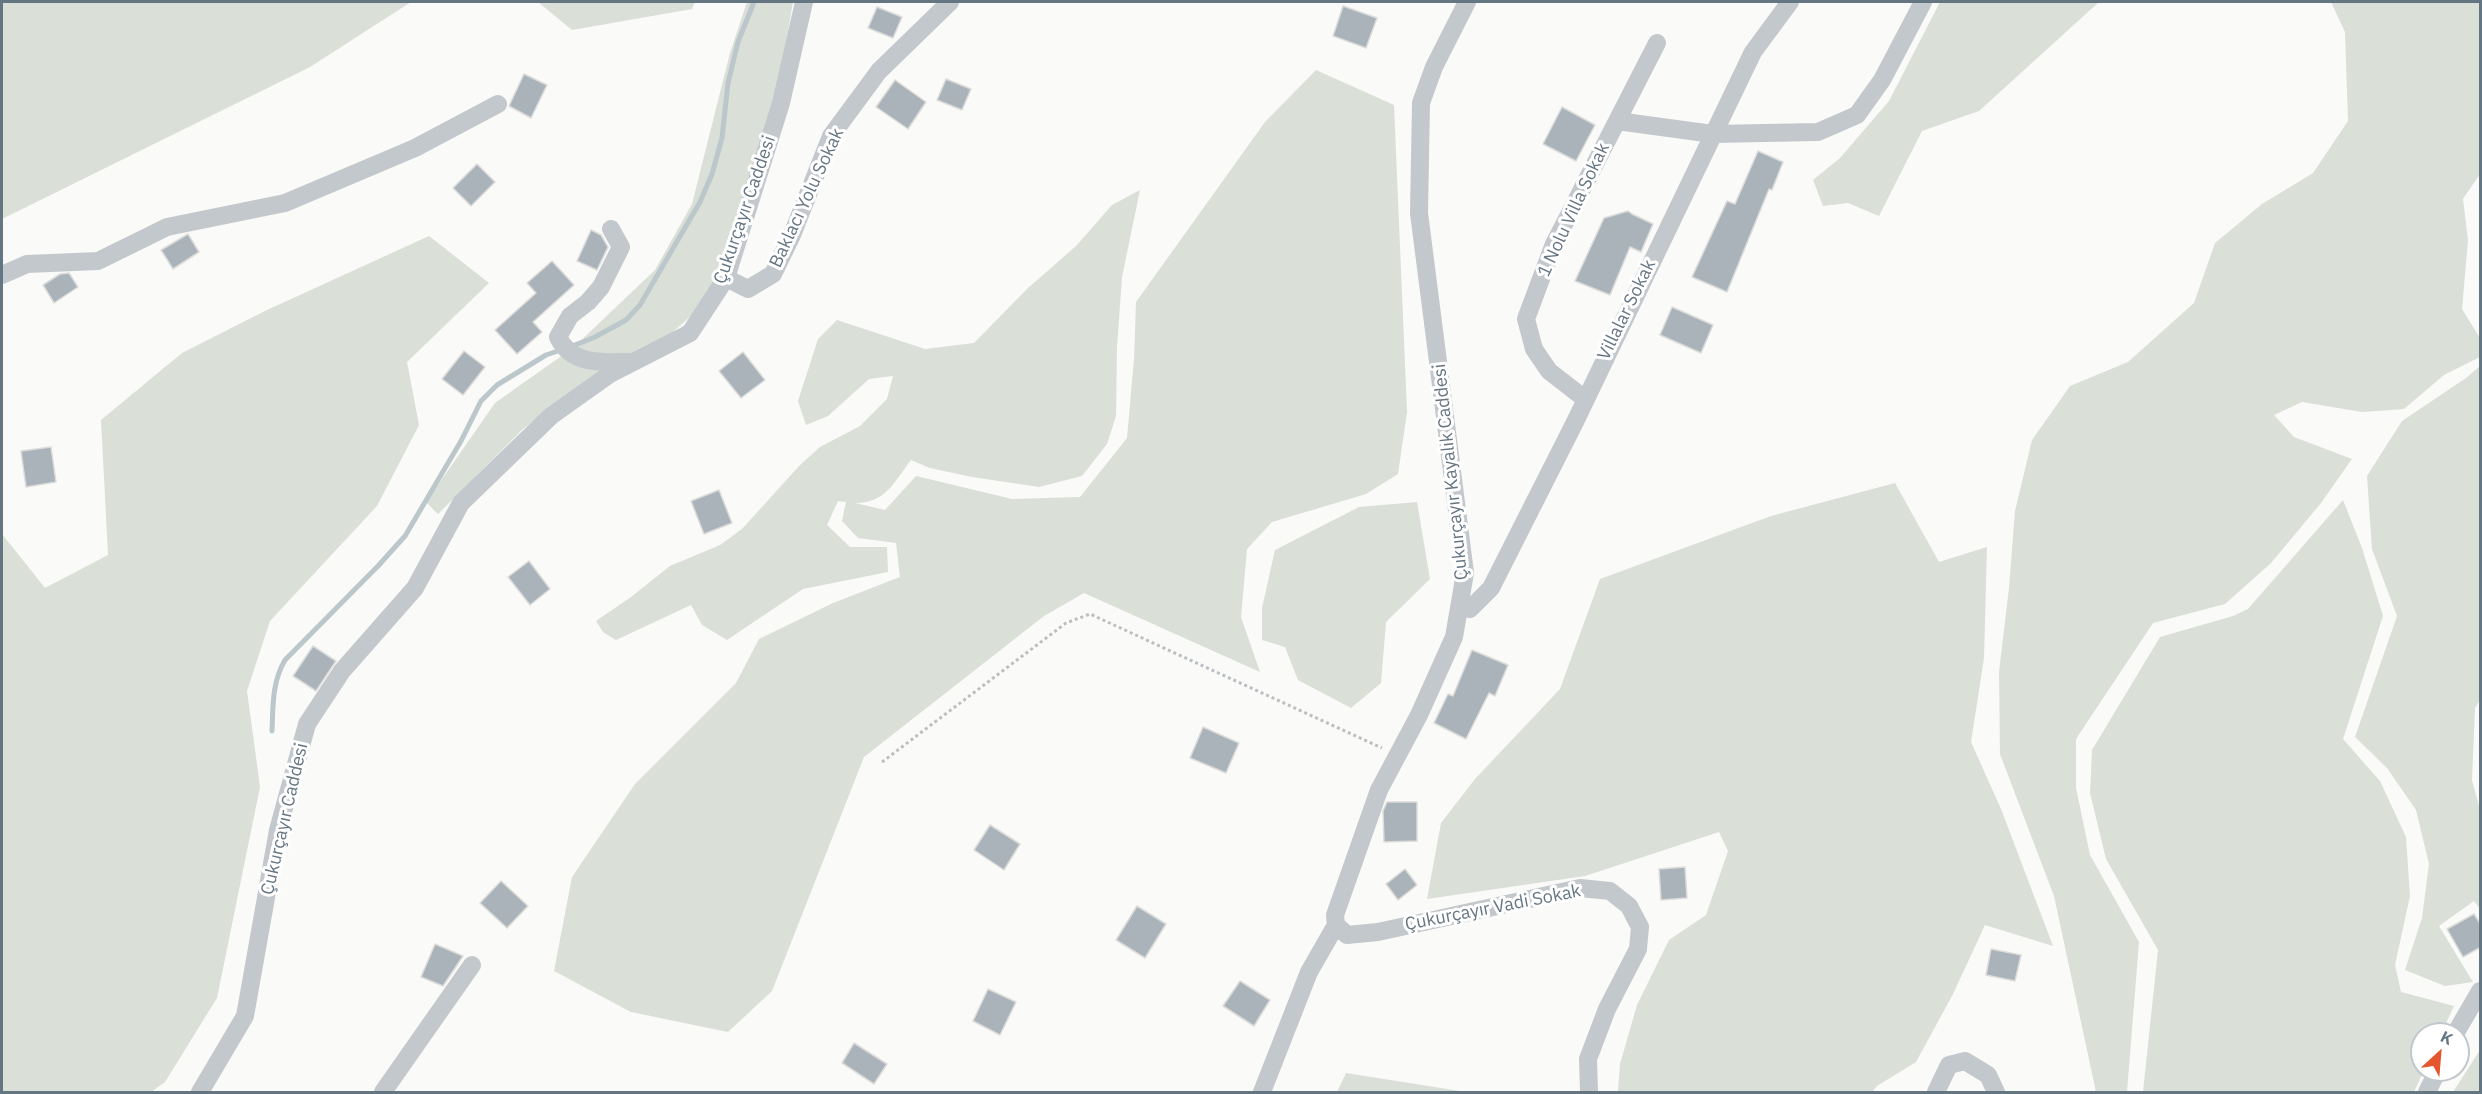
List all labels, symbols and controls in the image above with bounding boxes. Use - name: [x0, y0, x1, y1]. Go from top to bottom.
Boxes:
- street label: Baklacı Yolu Sokak: [765, 125, 849, 271]
- street label: Çukurçayır Caddesi: [710, 133, 780, 287]
- street label: 1 Nolu Villa Sokak: [1534, 140, 1614, 280]
- street label: Villalar Sokak: [1593, 256, 1661, 364]
- street label: Çukurçayır Kayalık Caddesi: [1429, 363, 1473, 581]
- street label: Çukurçayır Caddesi: [257, 741, 313, 897]
- street label: Çukurçayır Vadi Sokak: [1403, 880, 1583, 936]
- north arrow: [2410, 1022, 2470, 1082]
- text: K: [2438, 1026, 2456, 1049]

